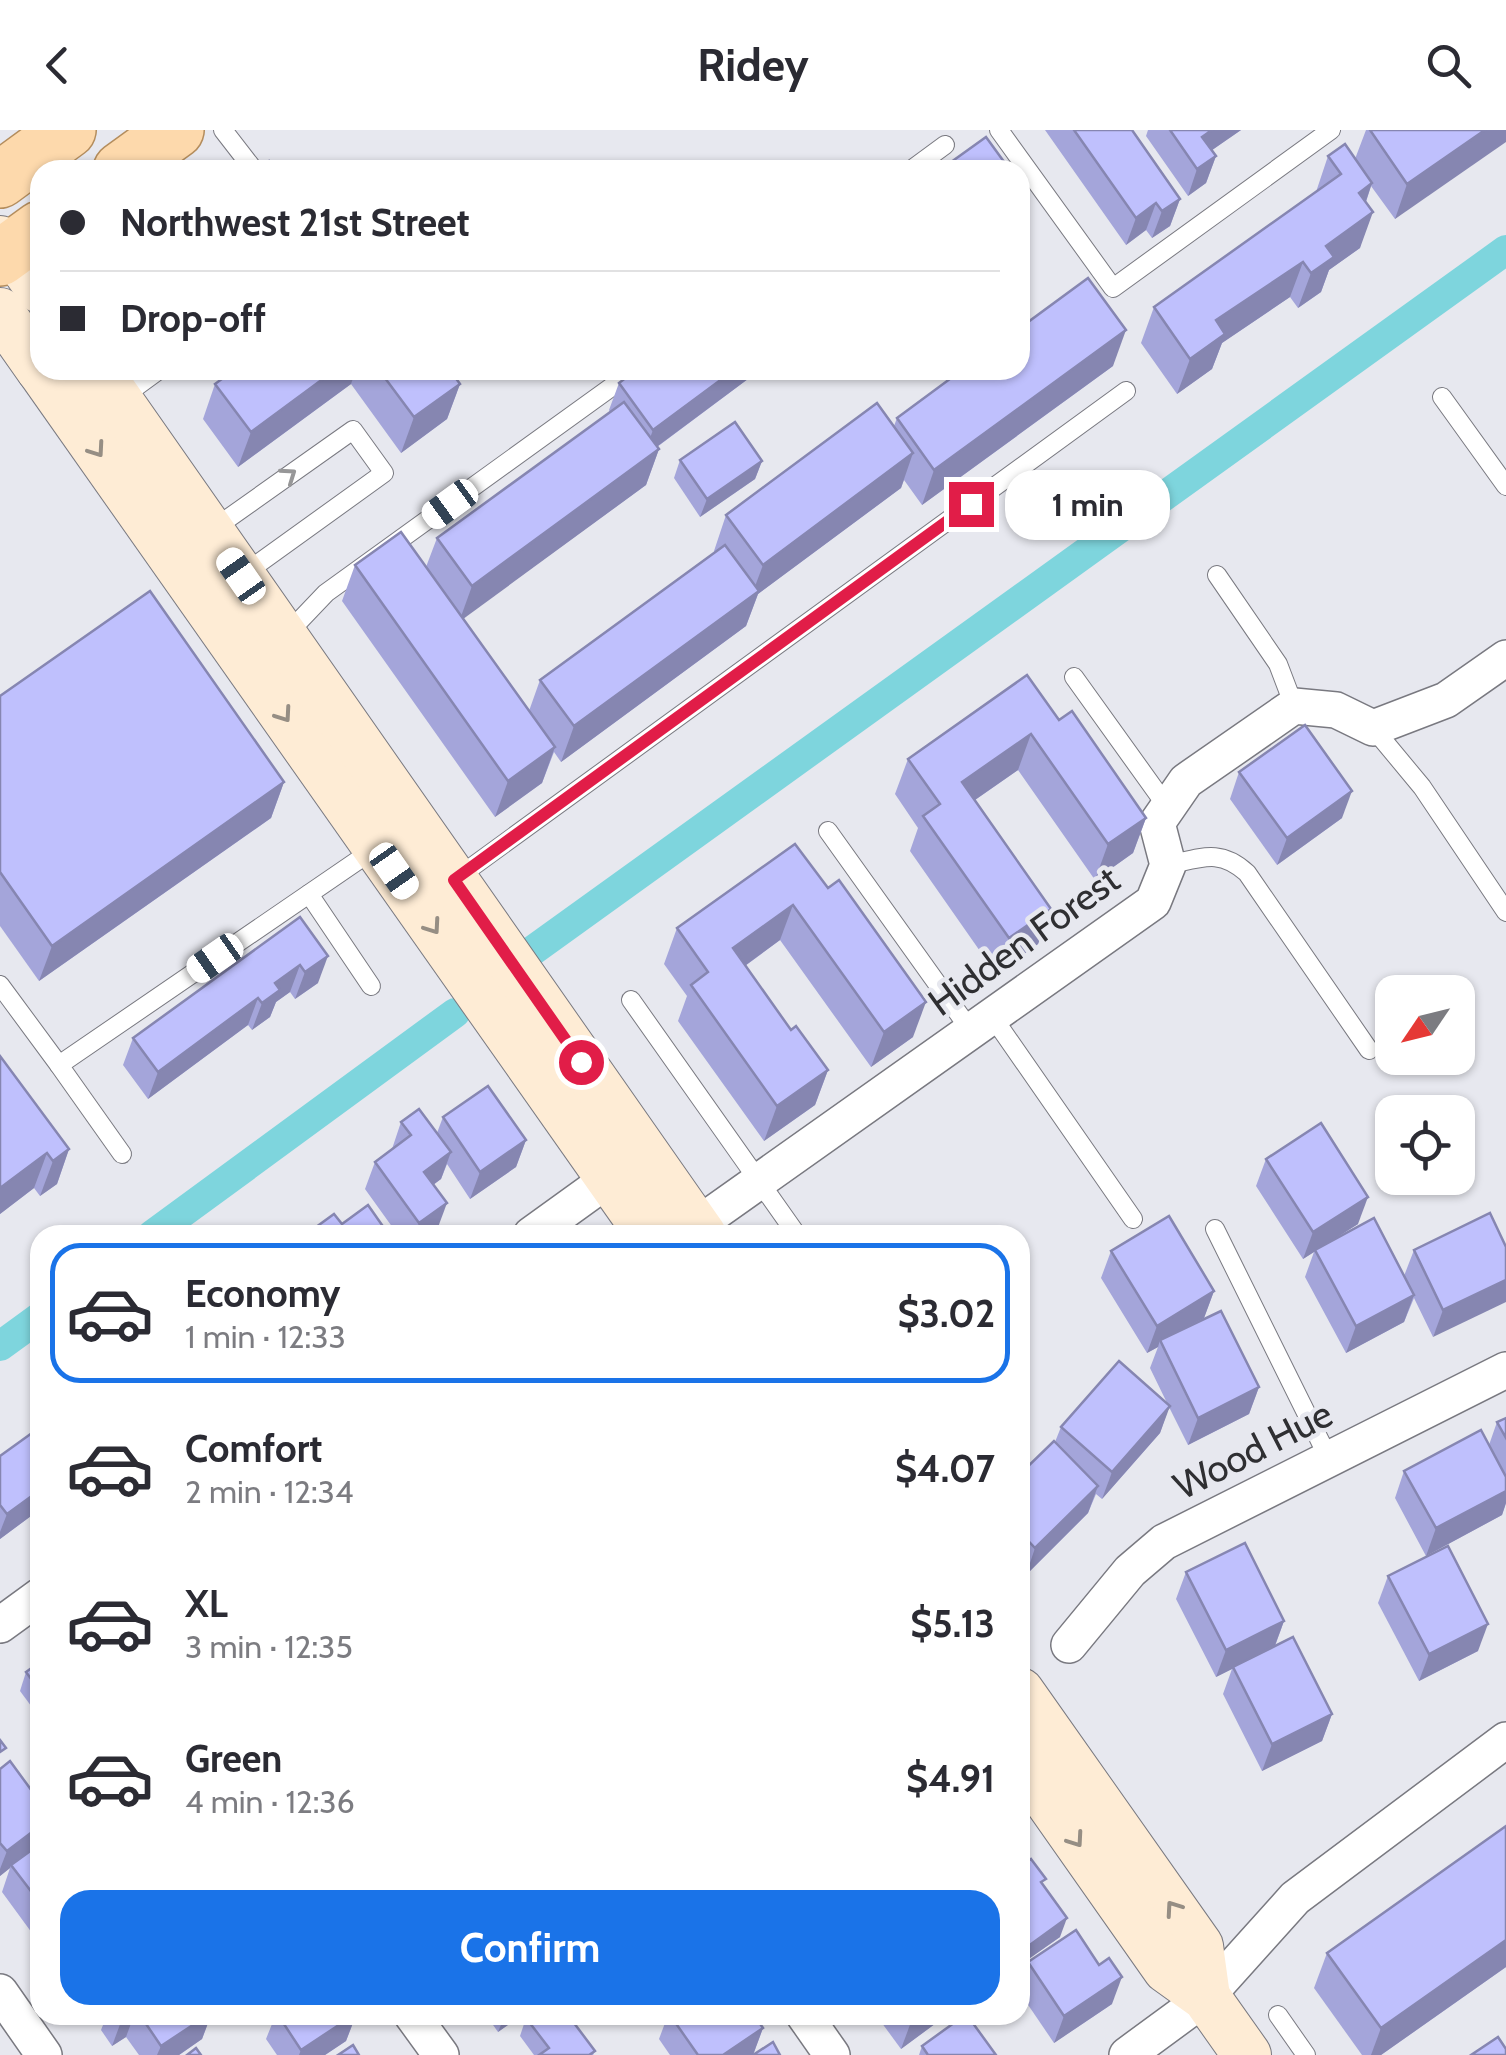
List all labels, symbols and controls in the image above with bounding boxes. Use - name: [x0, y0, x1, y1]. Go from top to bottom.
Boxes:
- icon: back: [30, 38, 85, 93]
- text: Ridey: [697, 38, 809, 92]
- icon: search: [1421, 38, 1476, 93]
- text: Northwest 21st Street: [120, 199, 470, 246]
- text: Drop-off: [120, 295, 266, 342]
- one-way arrow: [85, 438, 103, 457]
- one-way arrow: [278, 469, 296, 487]
- callout: 1 min: [1006, 469, 1171, 539]
- car: [417, 474, 483, 534]
- route end: [949, 482, 994, 527]
- text: 1 min: [1051, 485, 1124, 524]
- car: [212, 543, 270, 609]
- one-way arrow: [272, 704, 290, 722]
- car: [365, 838, 423, 904]
- street label: Hidden Forest: [919, 855, 1129, 1026]
- one-way arrow: [421, 915, 439, 934]
- car: [182, 929, 248, 987]
- north arrow: [1375, 975, 1475, 1075]
- map controls: [1375, 975, 1475, 1195]
- route start: [559, 1040, 604, 1085]
- button: locate: [1375, 1095, 1475, 1195]
- icon: car: [65, 1268, 155, 1358]
- text: Economy: [185, 1270, 340, 1317]
- text: $3.02: [897, 1290, 995, 1337]
- text: 1 min · 12:33: [185, 1317, 346, 1356]
- street label: Wood Hue: [1166, 1390, 1340, 1509]
- icon: car: [65, 1423, 155, 1513]
- text: Comfort: [185, 1425, 322, 1472]
- text: $4.07: [895, 1445, 995, 1492]
- text: 2 min · 12:34: [185, 1472, 353, 1511]
- icon: car: [65, 1578, 155, 1668]
- text: XL: [185, 1580, 228, 1627]
- text: $5.13: [910, 1600, 995, 1647]
- text: 3 min · 12:35: [185, 1627, 353, 1666]
- icon: car: [65, 1733, 155, 1823]
- text: Green: [185, 1735, 282, 1782]
- text: $4.91: [906, 1755, 995, 1802]
- text: 4 min · 12:36: [185, 1782, 355, 1821]
- one-way arrow: [1064, 1829, 1082, 1847]
- button: Confirm: [60, 1890, 1000, 2005]
- one-way arrow: [1167, 1901, 1185, 1919]

